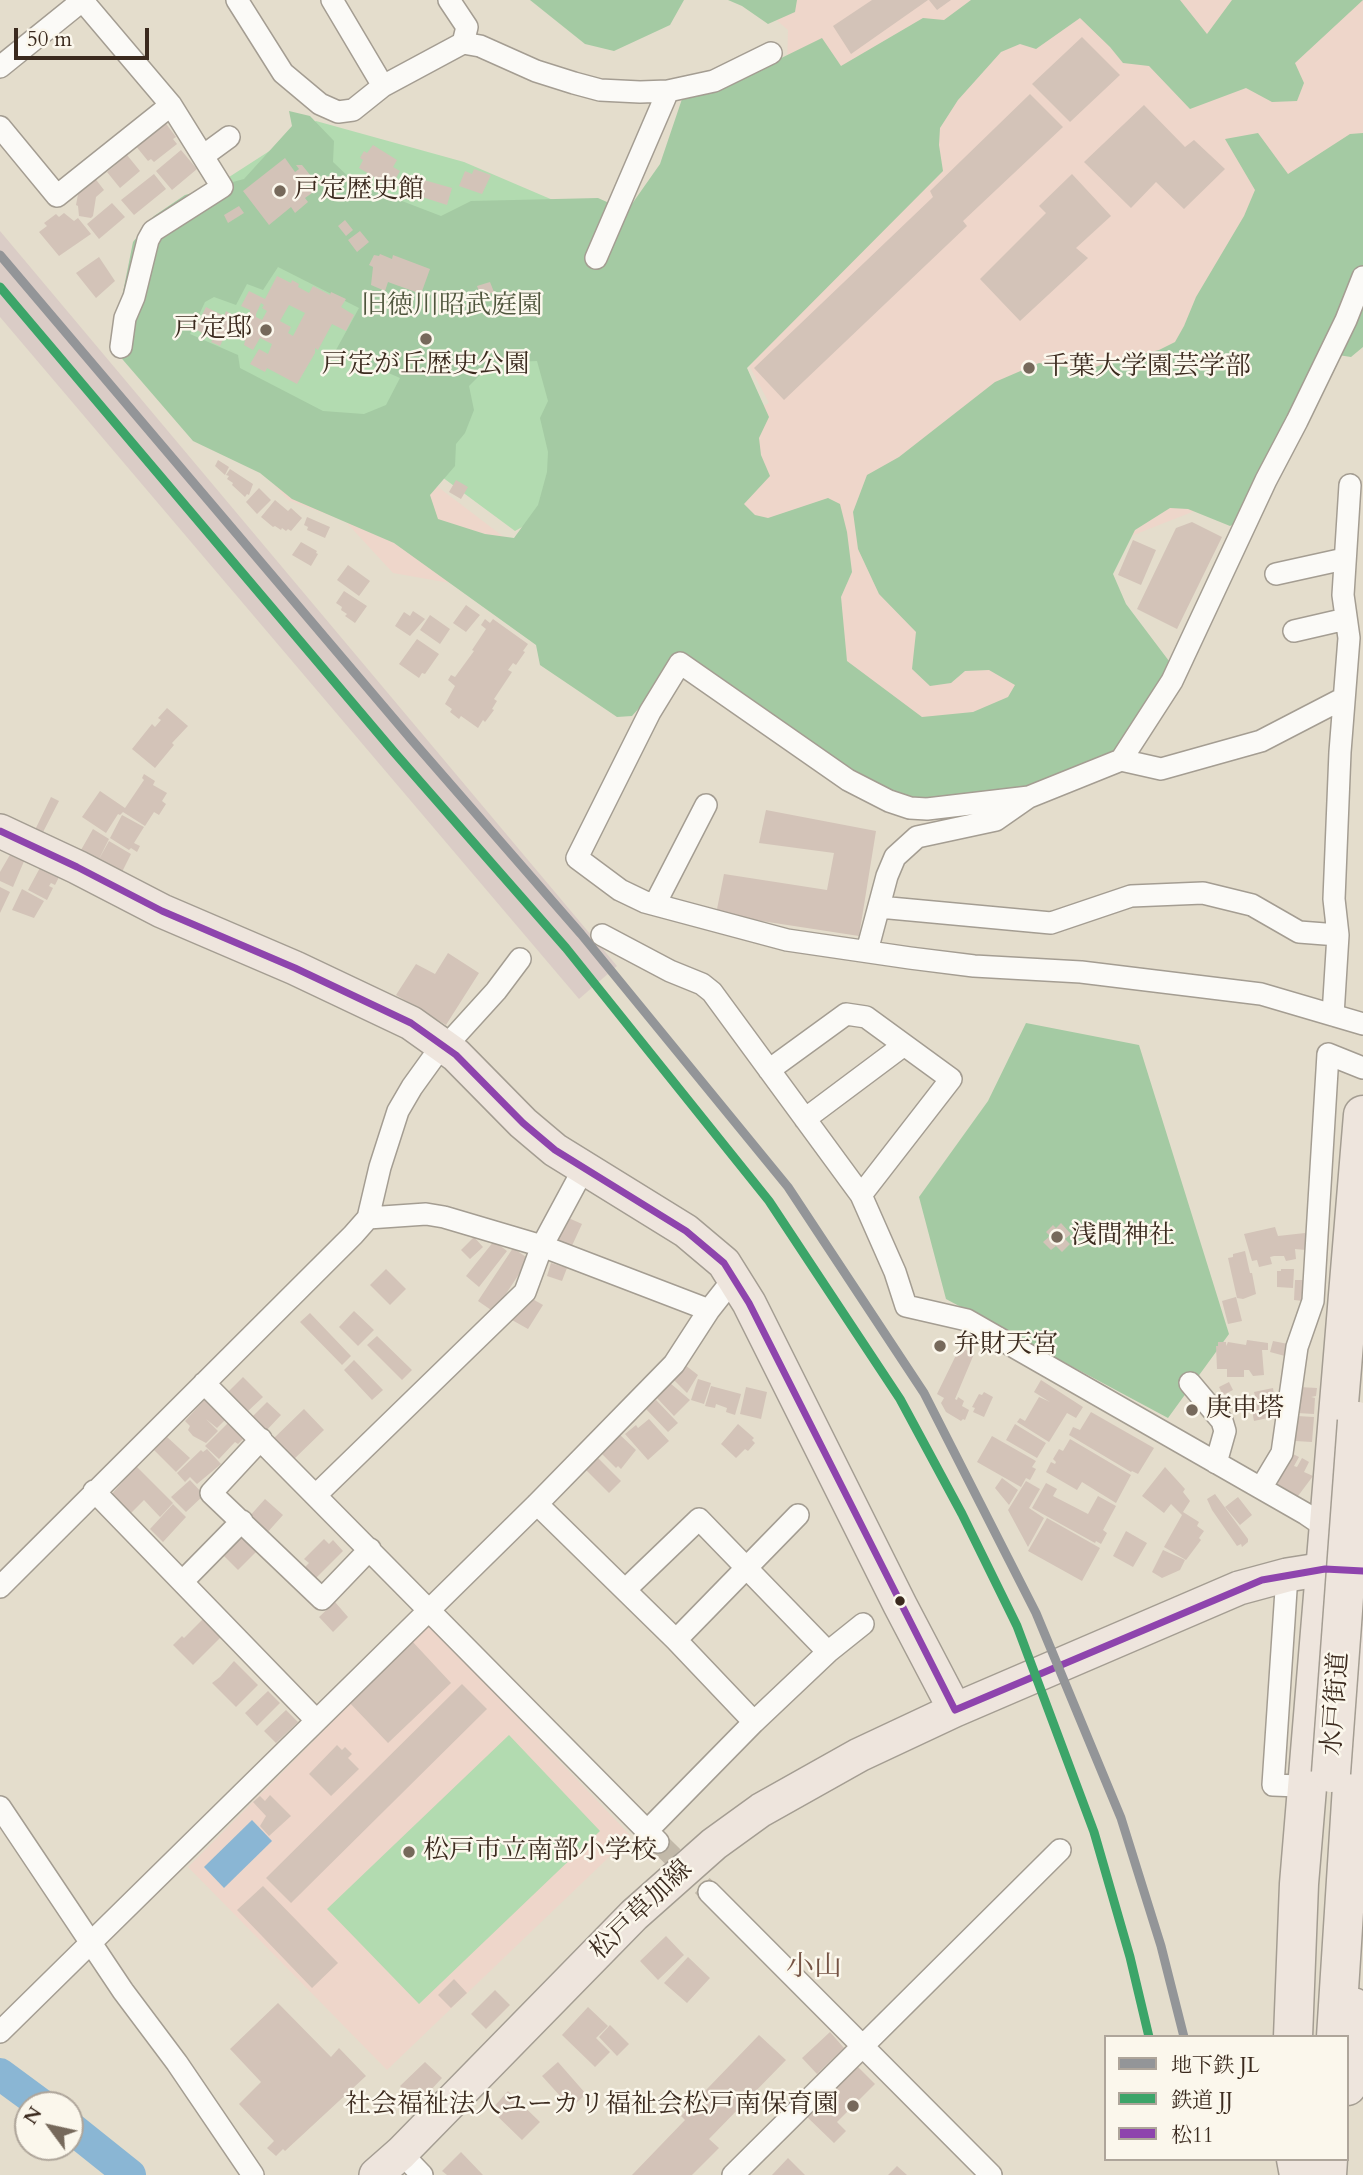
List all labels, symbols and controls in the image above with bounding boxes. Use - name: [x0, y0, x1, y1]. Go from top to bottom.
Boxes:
- scale bar: [18, 14, 152, 58]
- text: 50 m: [27, 25, 72, 54]
- place label: 戸定歴史館: [294, 175, 424, 207]
- marker: 戸定歴史館: [272, 183, 288, 199]
- park label: 旧徳川昭武庭園: [361, 291, 543, 323]
- place label: 戸定邸: [174, 314, 252, 346]
- marker: 戸定邸: [258, 322, 274, 338]
- marker: 戸定が丘歴史公園: [418, 331, 434, 347]
- place label: 戸定が丘歴史公園: [322, 350, 530, 382]
- place label: 千葉大学園芸学部: [1043, 352, 1251, 384]
- marker: 千葉大学園芸学部: [1021, 360, 1037, 376]
- place label: 浅間神社: [1071, 1221, 1175, 1253]
- marker: 浅間神社: [1049, 1229, 1065, 1245]
- place label: 弁財天宮: [954, 1330, 1058, 1362]
- marker: 弁財天宮: [932, 1338, 948, 1354]
- place label: 庚申塔: [1206, 1394, 1284, 1426]
- marker: 庚申塔: [1184, 1402, 1200, 1418]
- unlabelled marker: [893, 1594, 907, 1608]
- street label: 水戸街道: [1318, 1651, 1356, 1757]
- place label: 松戸市立南部小学校: [423, 1836, 657, 1868]
- marker: 松戸市立南部小学校: [401, 1844, 417, 1860]
- street label: 松戸草加線: [584, 1855, 700, 1967]
- district label: 小山: [786, 1952, 842, 1986]
- legend: [1104, 2035, 1349, 2161]
- text: 地下鉄 JL: [1171, 2051, 1259, 2080]
- text: 鉄道 JJ: [1171, 2086, 1233, 2115]
- place label: 社会福祉法人ユーカリ福祉会松戸南保育園: [345, 2090, 839, 2122]
- north arrow: [14, 2091, 84, 2161]
- marker: 社会福祉法人ユーカリ福祉会松戸南保育園: [845, 2098, 861, 2114]
- text: N: [18, 2102, 48, 2130]
- text: 松11: [1171, 2121, 1214, 2150]

